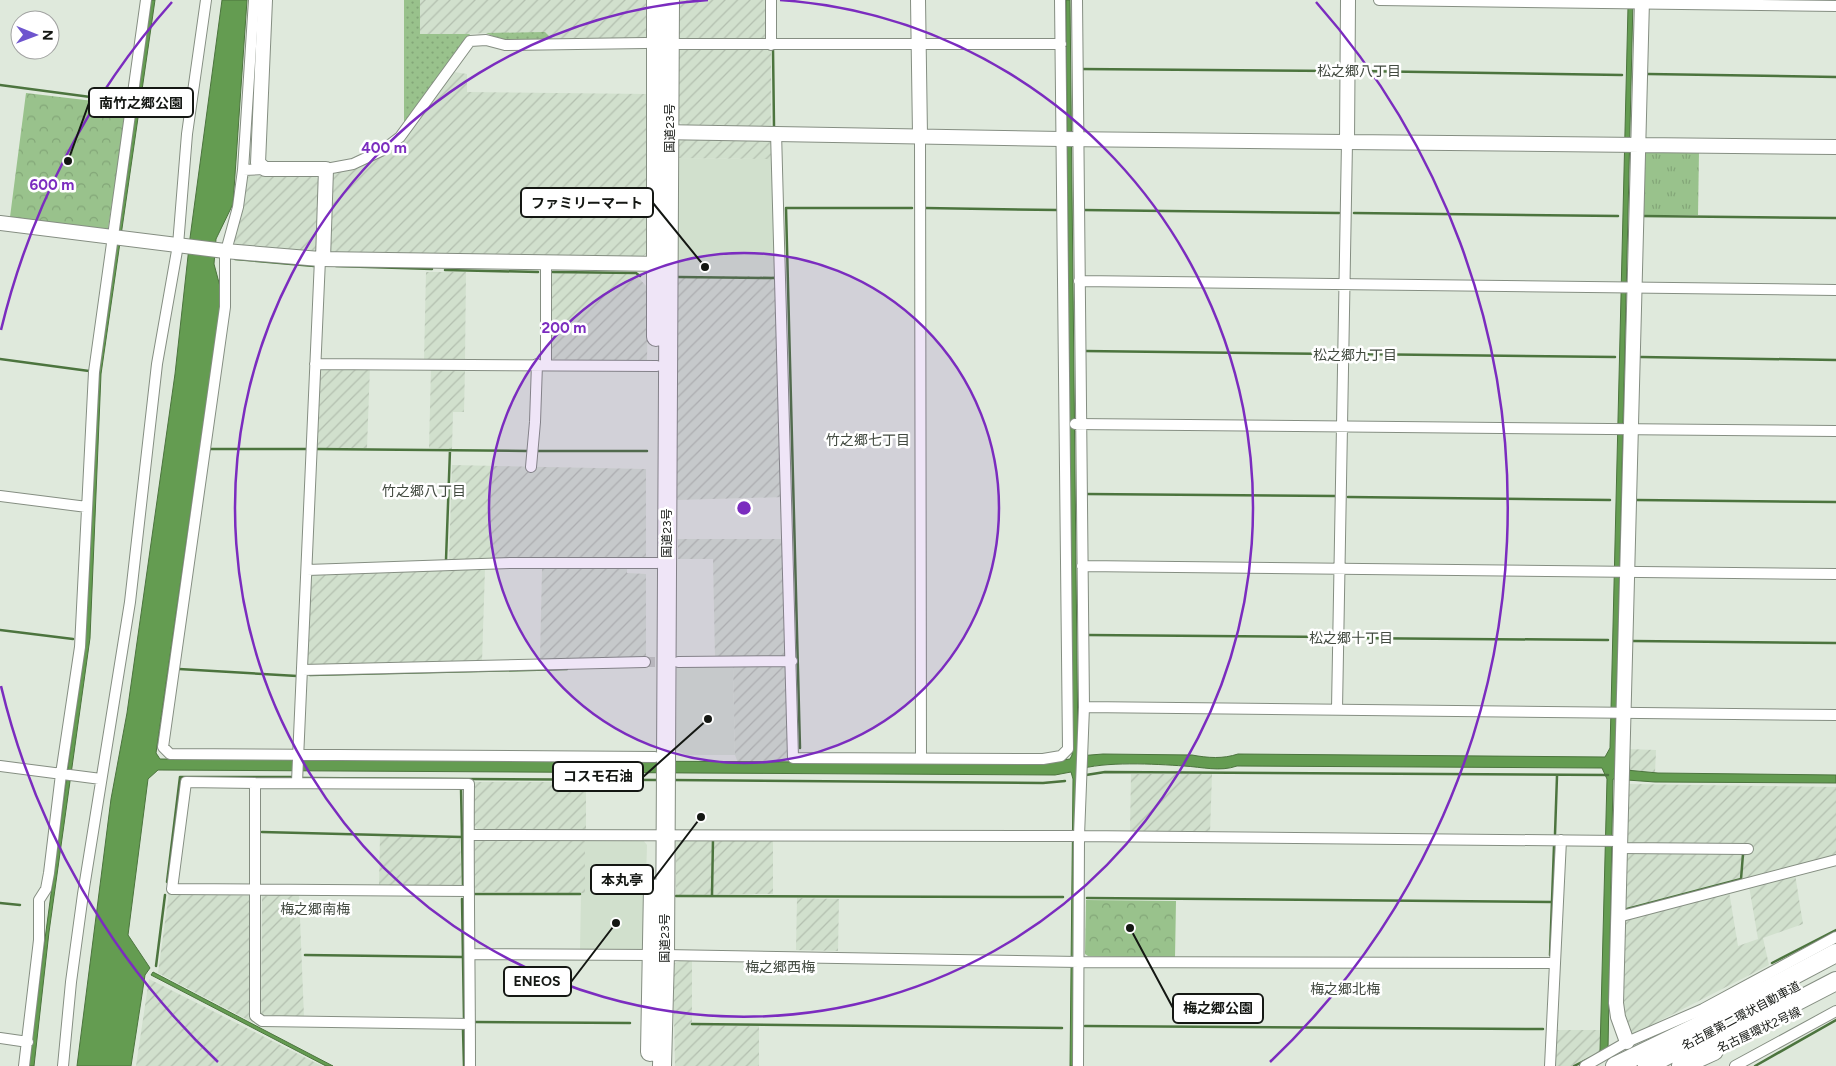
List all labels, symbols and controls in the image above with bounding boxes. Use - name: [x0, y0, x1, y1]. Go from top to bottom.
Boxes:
- north arrow: [10, 10, 60, 60]
- text: N: [39, 30, 56, 41]
- district label: 松之郷八丁目: [1317, 63, 1401, 80]
- callout: 南竹之郷公園: [89, 88, 193, 117]
- text: 南竹之郷公園: [99, 95, 183, 112]
- street label: 国道23号: [663, 103, 677, 153]
- text: 400 m: [361, 139, 407, 157]
- text: 600 m: [30, 176, 74, 194]
- callout: ファミリーマート: [521, 188, 653, 217]
- text: ファミリーマート: [531, 195, 643, 212]
- text: 200 m: [542, 319, 586, 337]
- district label: 松之郷九丁目: [1313, 347, 1397, 364]
- district label: 竹之郷七丁目: [826, 432, 910, 449]
- district label: 竹之郷八丁目: [382, 483, 466, 500]
- centre of rings: [735, 499, 753, 517]
- street label: 国道23号: [660, 508, 674, 558]
- district label: 松之郷十丁目: [1309, 630, 1393, 647]
- callout: コスモ石油: [553, 762, 643, 791]
- text: コスモ石油: [563, 768, 633, 785]
- callout: 本丸亭: [591, 865, 653, 894]
- text: 本丸亭: [601, 872, 643, 889]
- district label: 梅之郷南梅: [280, 901, 350, 918]
- street label: 国道23号: [658, 913, 672, 963]
- district label: 梅之郷西梅: [745, 959, 815, 976]
- callout: ENEOS: [504, 967, 571, 996]
- text: ENEOS: [514, 973, 560, 990]
- street label: 名古屋第二環状自動車道: [1679, 979, 1803, 1053]
- district label: 梅之郷北梅: [1310, 981, 1380, 998]
- callout: 梅之郷公園: [1173, 994, 1263, 1023]
- text: 梅之郷公園: [1183, 1000, 1253, 1017]
- street label: 名古屋環状2号線: [1715, 1004, 1803, 1056]

